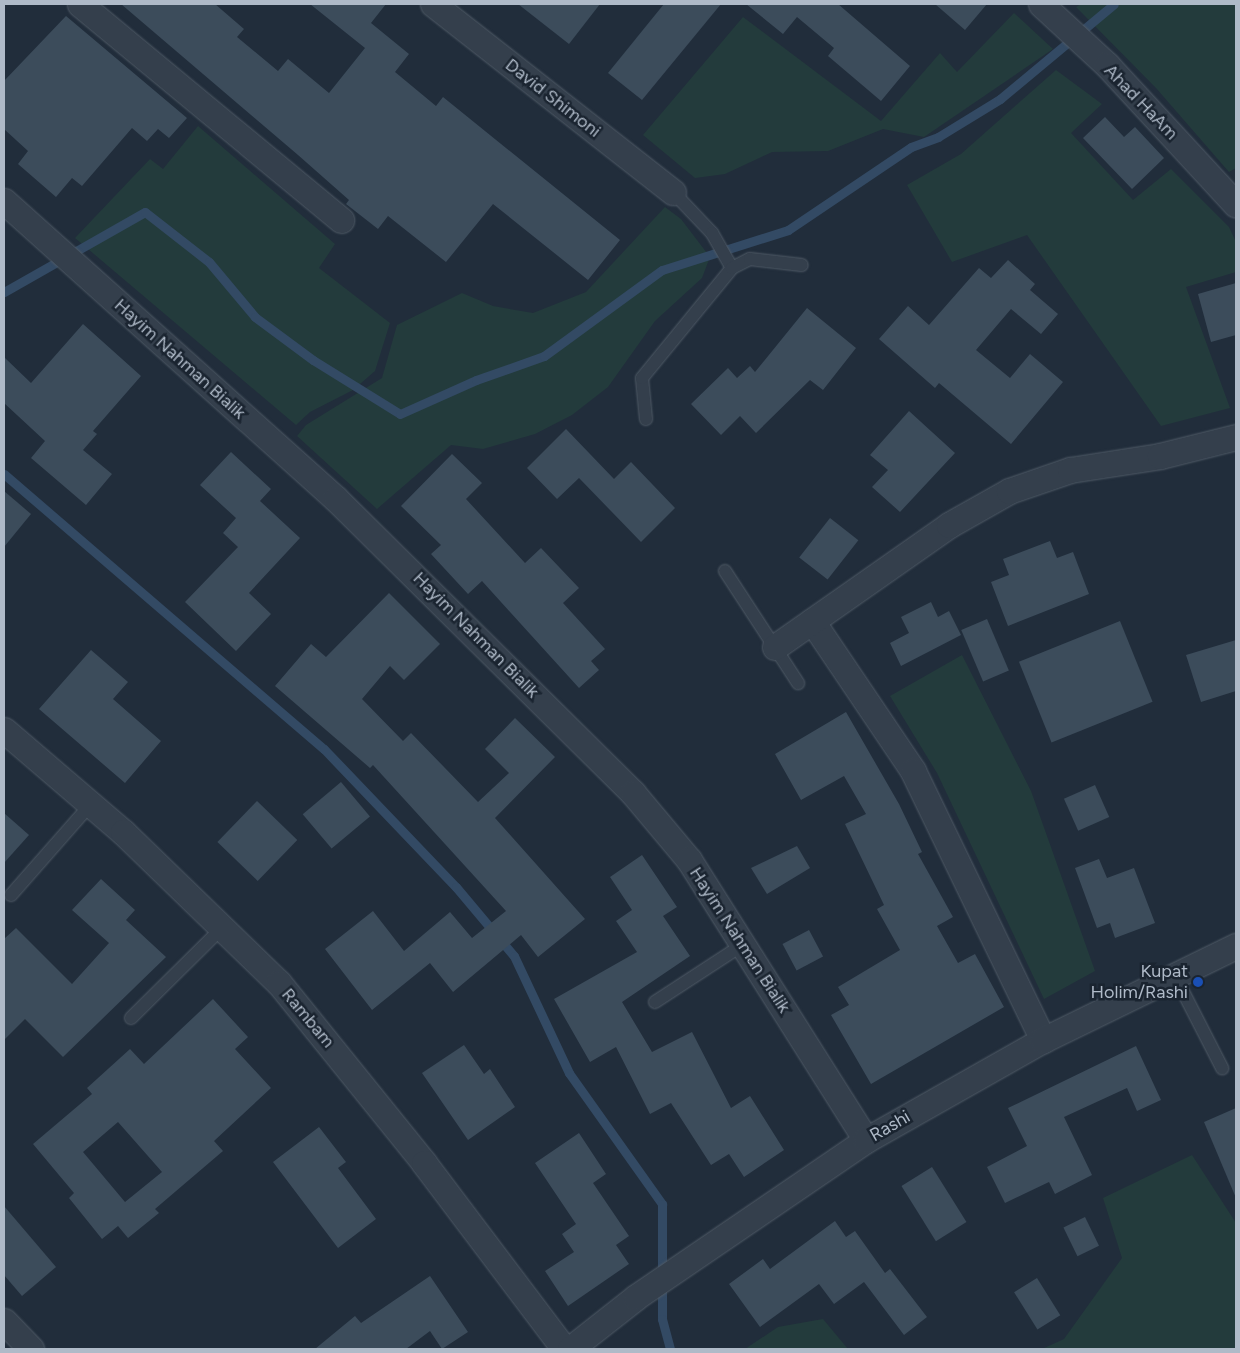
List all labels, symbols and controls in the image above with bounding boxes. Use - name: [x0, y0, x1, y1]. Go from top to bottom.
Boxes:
- street label: David Shimoni: [501, 54, 605, 142]
- street label: Ahad HaAm: [1100, 60, 1182, 144]
- street label: Hayim Nahman Bialik: [110, 294, 250, 424]
- street label: Hayim Nahman Bialik: [408, 567, 544, 703]
- street label: Hayim Nahman Bialik: [685, 863, 795, 1017]
- place label: Kupat Holim/Rashi: [1091, 961, 1188, 1004]
- marker: Kupat Holim/Rashi: [1192, 976, 1204, 988]
- street label: Rambam: [277, 984, 339, 1052]
- street label: Rashi: [866, 1106, 914, 1146]

